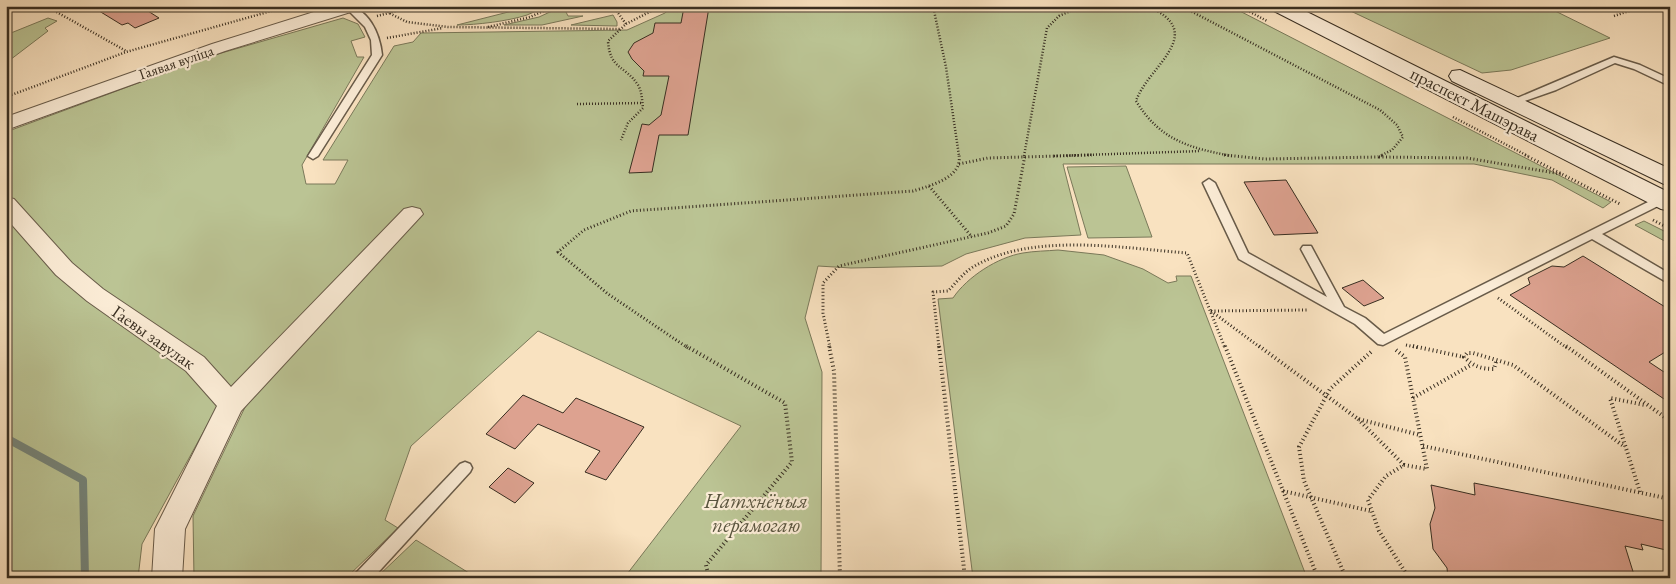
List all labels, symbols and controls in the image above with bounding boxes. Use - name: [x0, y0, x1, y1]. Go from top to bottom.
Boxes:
- street label: Гаявая вуліца: [136, 40, 216, 84]
- street label: праспект Машэрава: [1407, 62, 1544, 147]
- street label: Гаевы завулак: [108, 300, 201, 374]
- park label: Натхнёныя перамогаю: [703, 487, 808, 538]

